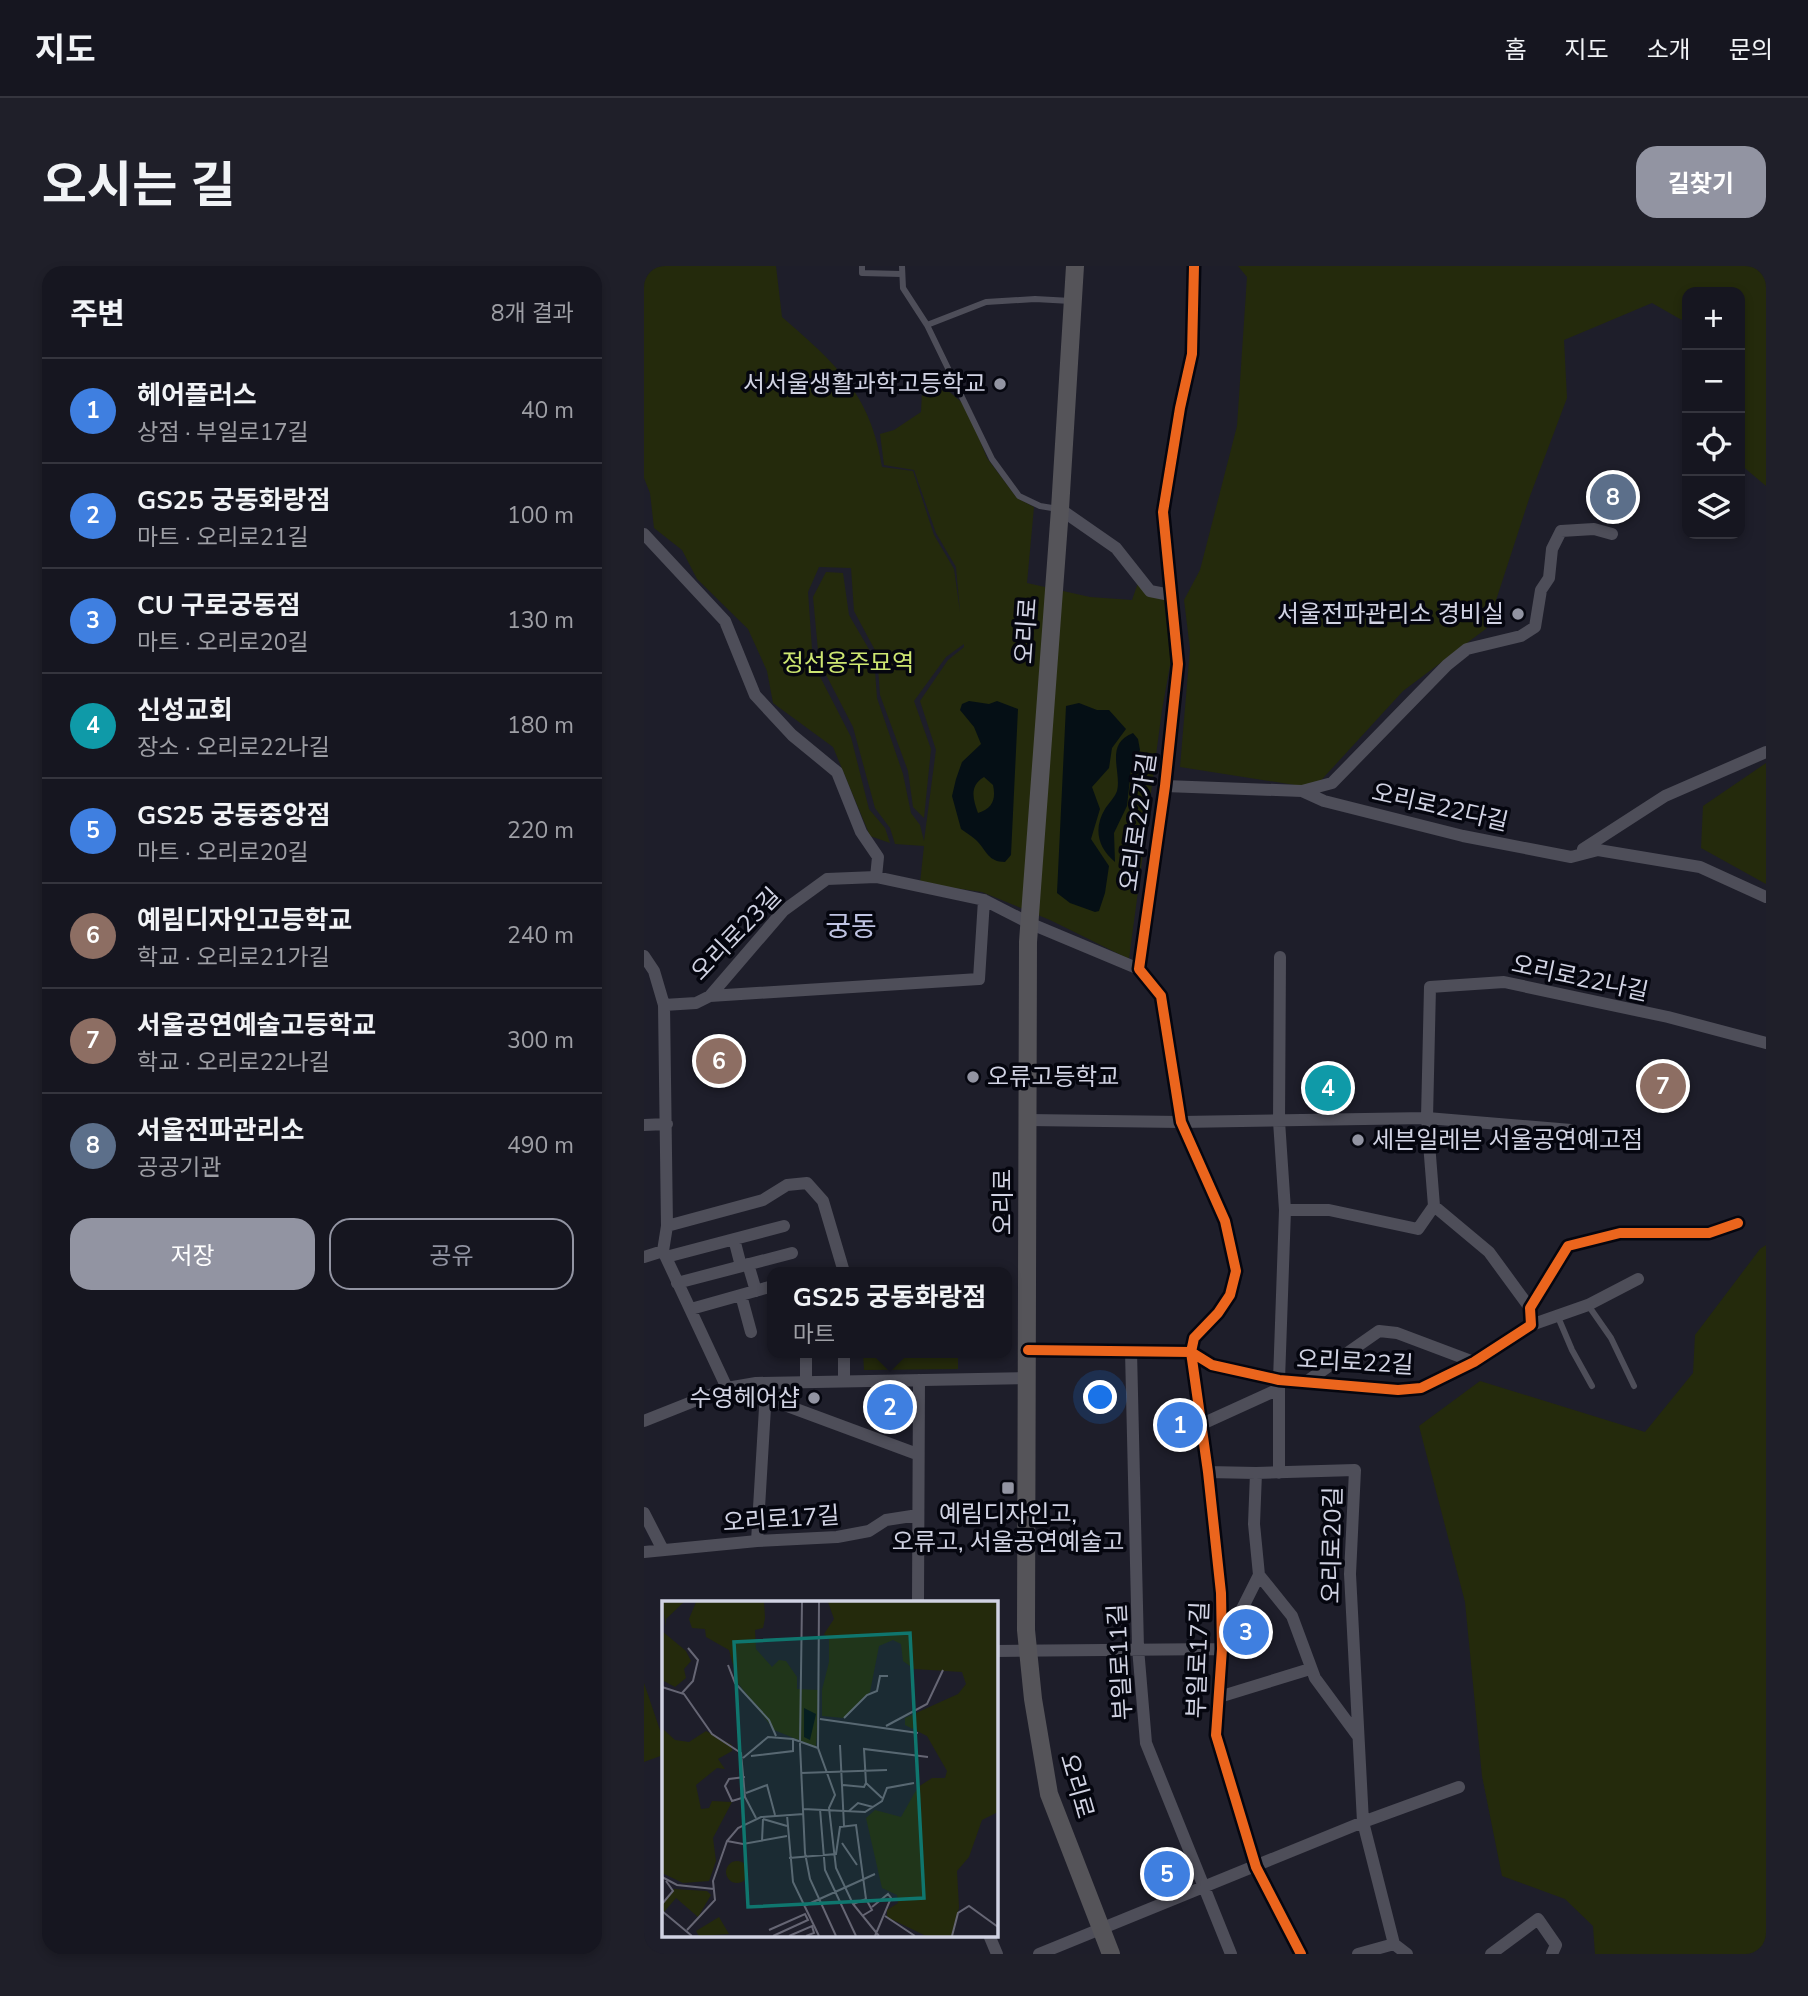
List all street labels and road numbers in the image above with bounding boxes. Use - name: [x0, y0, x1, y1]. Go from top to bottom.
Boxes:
- street label: 오리로: [1008, 597, 1044, 665]
- street label: 오리로22가길: [1112, 751, 1164, 893]
- street label: 오리로22다길: [1369, 776, 1511, 838]
- street label: 오리로23길: [684, 881, 788, 987]
- street label: 오리로22나길: [1509, 948, 1651, 1008]
- street label: 오리로: [987, 1169, 1019, 1235]
- street label: 오리로22길: [1296, 1343, 1414, 1381]
- street label: 오리로20길: [1315, 1486, 1349, 1604]
- street label: 오리로17길: [721, 1499, 841, 1539]
- street label: 부일로17길: [1180, 1601, 1216, 1719]
- street label: 부일로11길: [1101, 1603, 1139, 1721]
- street label: 오리로: [1052, 1750, 1102, 1822]

